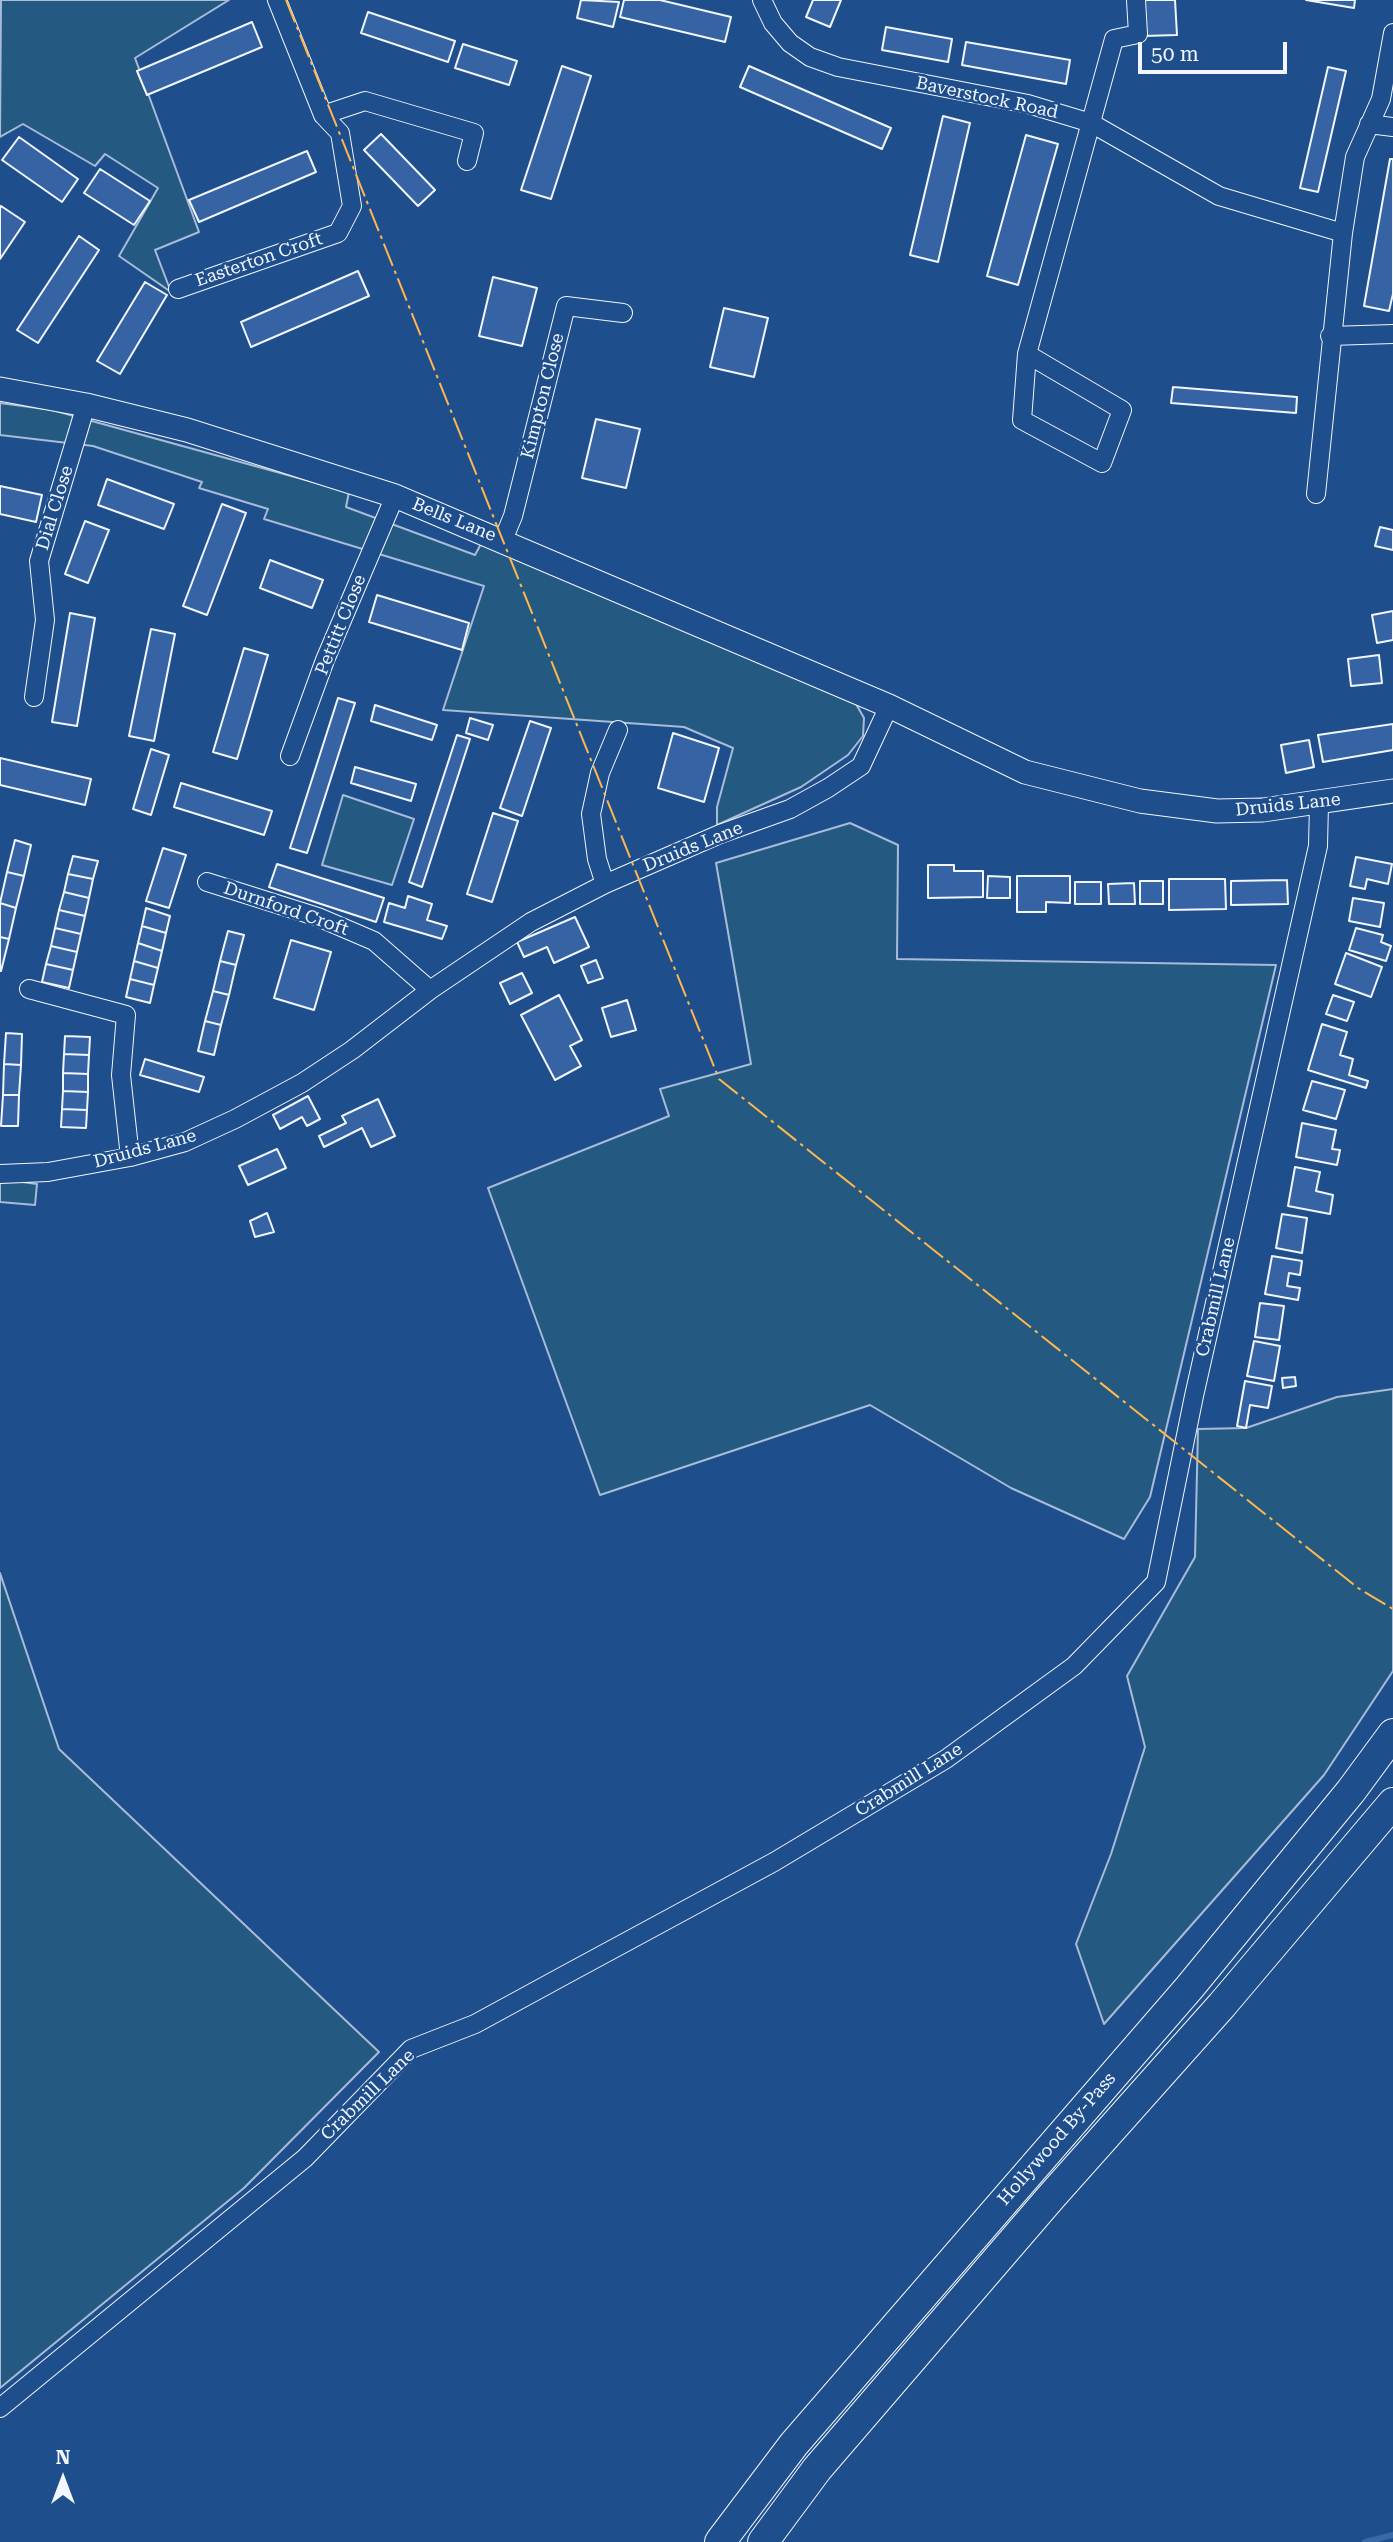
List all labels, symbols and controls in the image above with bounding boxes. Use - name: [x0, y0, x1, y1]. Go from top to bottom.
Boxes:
- scale bar: [1141, 28, 1290, 72]
- text: 50 m: [1151, 42, 1199, 66]
- street label: Baverstock Road: [914, 72, 1060, 124]
- street label: Easterton Croft: [193, 228, 325, 292]
- street label: Kimpton Close: [517, 331, 569, 461]
- street label: Dial Close: [32, 463, 78, 553]
- street label: Bells Lane: [409, 493, 499, 547]
- street label: Pettitt Close: [311, 572, 371, 678]
- street label: Druids Lane: [1234, 789, 1342, 821]
- street label: Druids Lane: [640, 817, 746, 877]
- street label: Durnford Croft: [221, 878, 351, 940]
- street label: Druids Lane: [91, 1125, 199, 1173]
- street label: Crabmill Lane: [1192, 1235, 1240, 1359]
- street label: Crabmill Lane: [852, 1739, 966, 1821]
- street label: Crabmill Lane: [317, 2045, 419, 2145]
- street label: Hollywood By-Pass: [993, 2068, 1121, 2210]
- north arrow: [28, 2444, 98, 2514]
- text: N: [56, 2446, 70, 2469]

